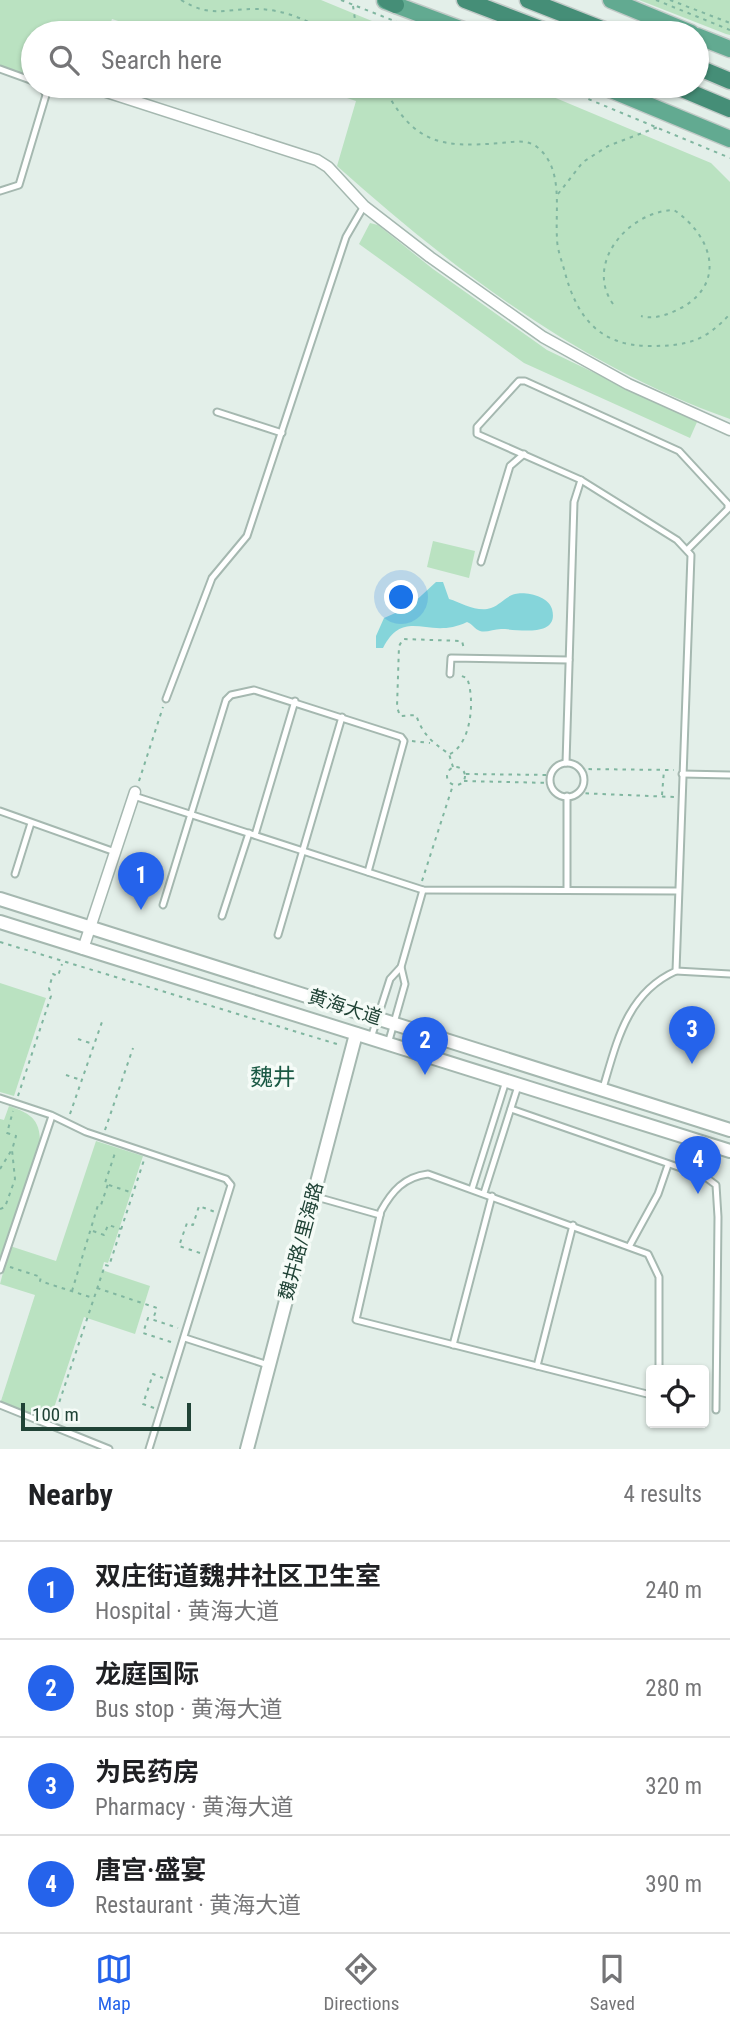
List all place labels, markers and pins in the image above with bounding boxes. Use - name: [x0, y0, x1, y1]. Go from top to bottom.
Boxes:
- pin: 1: [118, 852, 164, 910]
- pin: 3: [669, 1006, 715, 1064]
- pin: 2: [402, 1017, 448, 1075]
- pin: 4: [675, 1136, 721, 1194]

